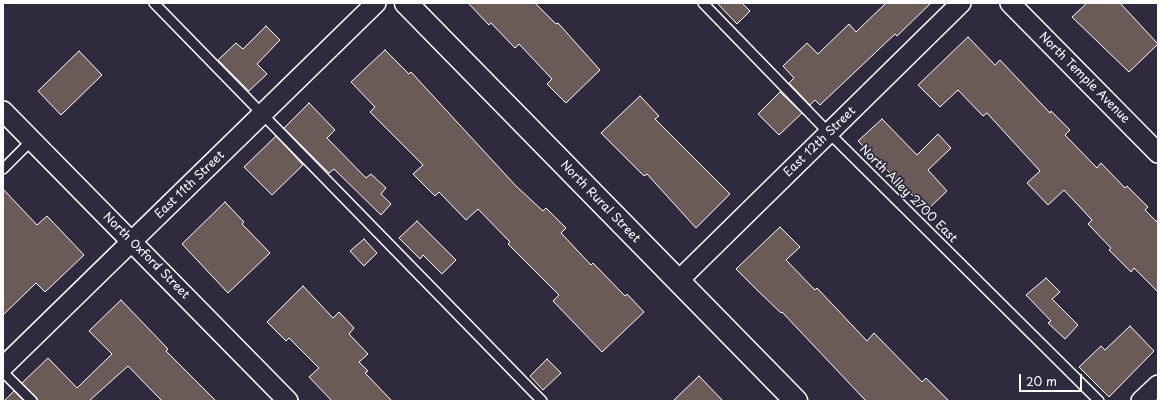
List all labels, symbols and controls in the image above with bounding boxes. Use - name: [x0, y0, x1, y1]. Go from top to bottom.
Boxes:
- street label: North Temple Avenue: [1036, 30, 1132, 126]
- street label: East 12th Street: [781, 104, 859, 180]
- street label: North Alley 2700 East: [856, 142, 960, 246]
- street label: East 11th Street: [152, 148, 228, 222]
- street label: North Rural Street: [557, 158, 643, 246]
- street label: North Oxford Street: [100, 210, 192, 302]
- scale bar: [1021, 366, 1084, 392]
- text: 20 m: [1026, 372, 1057, 390]

